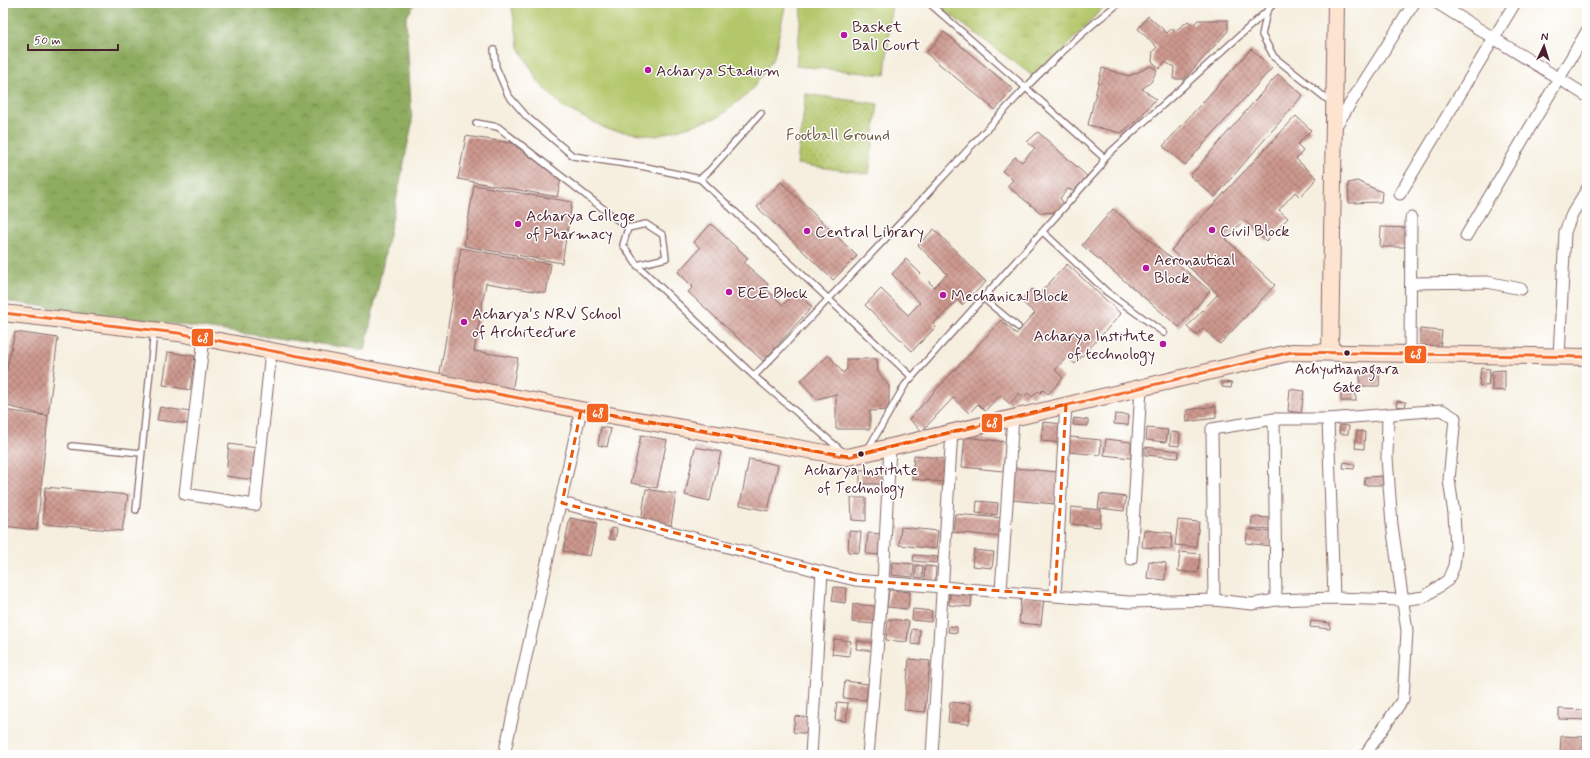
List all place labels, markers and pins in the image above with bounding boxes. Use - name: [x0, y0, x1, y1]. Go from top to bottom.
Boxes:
- place label: Basket Ball Court: [852, 17, 921, 56]
- marker: Basket Ball Court: [839, 30, 849, 40]
- place label: Acharya Stadium: [656, 61, 780, 82]
- marker: Acharya Stadium: [643, 65, 653, 75]
- place label: Acharya College of Pharmacy: [526, 206, 635, 245]
- marker: Acharya College of Pharmacy: [513, 219, 523, 229]
- place label: Civil Block: [1220, 221, 1289, 242]
- place label: Central Library: [815, 222, 924, 243]
- marker: Civil Block: [1207, 225, 1217, 235]
- marker: Central Library: [802, 226, 812, 236]
- place label: Aeronautical Block: [1154, 250, 1235, 289]
- marker: Aeronautical Block: [1141, 263, 1151, 273]
- place label: ECE Block: [737, 283, 808, 304]
- place label: Mechanical Block: [951, 286, 1068, 307]
- marker: ECE Block: [724, 287, 734, 297]
- marker: Mechanical Block: [938, 290, 948, 300]
- place label: Acharya's NRV School of Architecture: [472, 304, 622, 343]
- marker: Acharya's NRV School of Architecture: [459, 317, 469, 327]
- place label: Acharya Institute of technology: [1034, 326, 1155, 366]
- marker: Acharya Institute of technology: [1158, 339, 1168, 349]
- marker: Achyuthanagara Gate: [1342, 348, 1352, 358]
- place label: Achyuthanagara Gate: [1295, 360, 1399, 398]
- marker: Acharya Institute of Technology: [856, 449, 866, 459]
- place label: Acharya Institute of Technology: [804, 461, 918, 500]

